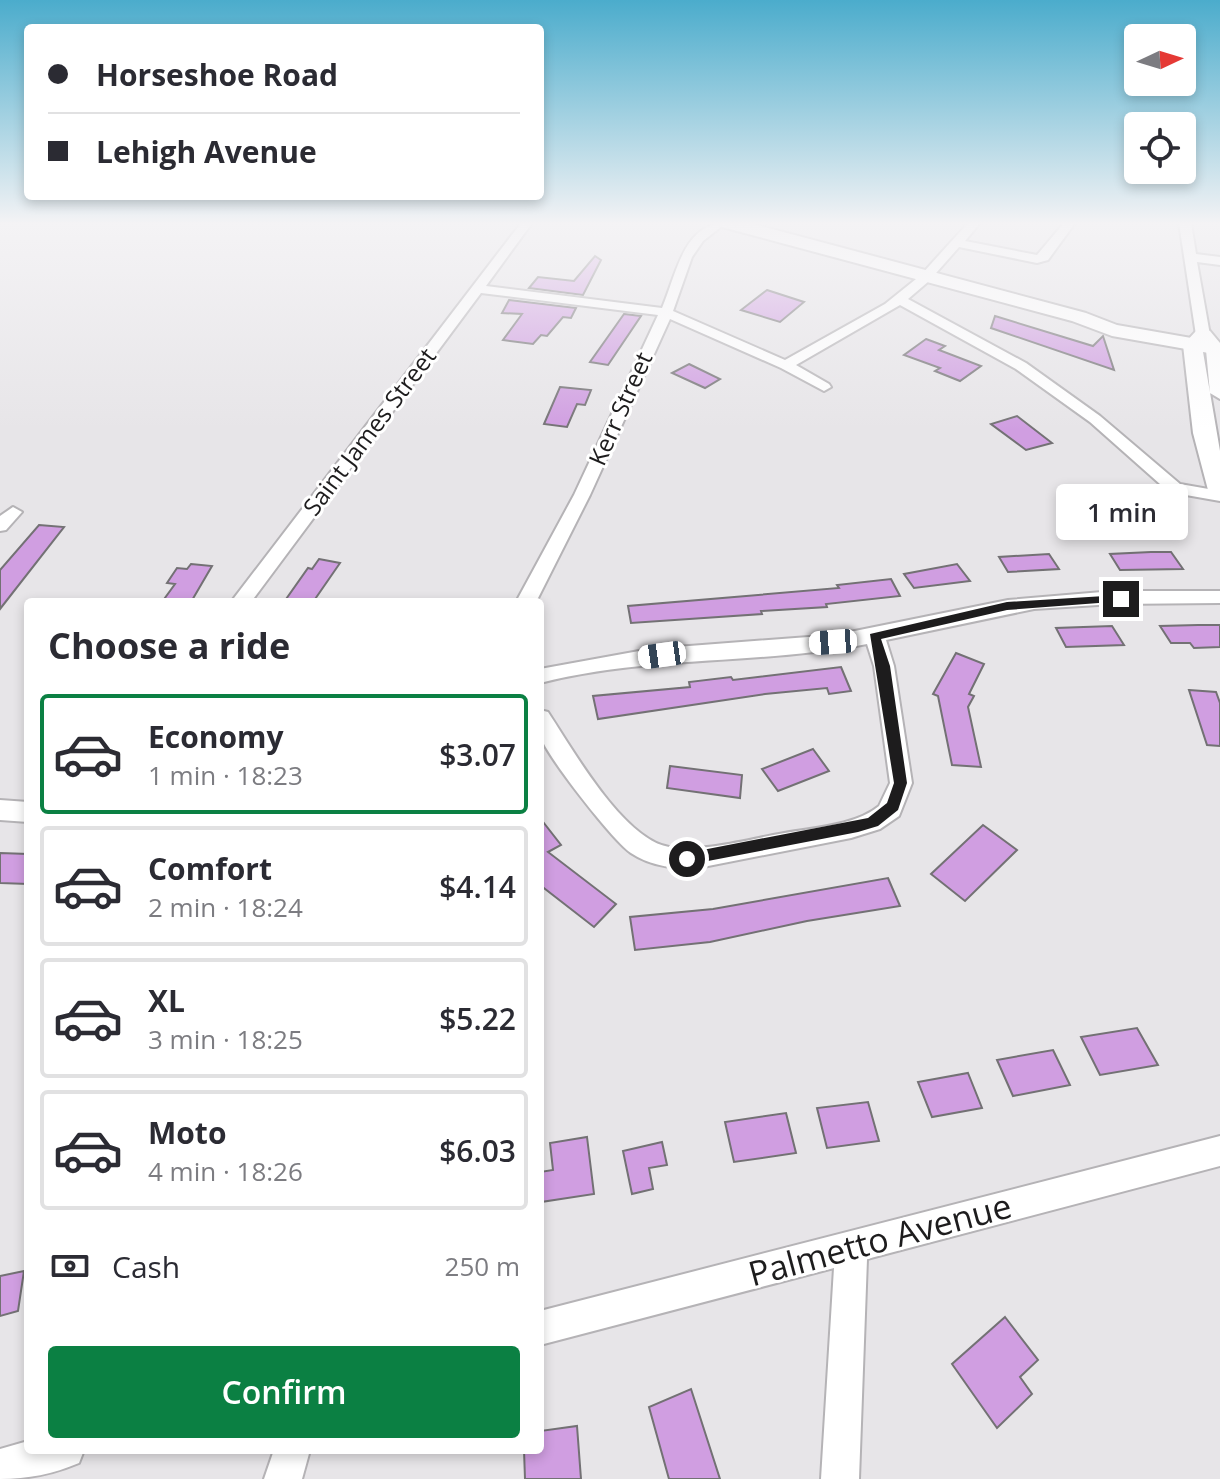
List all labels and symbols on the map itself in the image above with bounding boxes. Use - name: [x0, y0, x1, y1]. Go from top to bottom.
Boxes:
- north arrow: [1124, 24, 1196, 96]
- street label: Saint James Street: [295, 340, 443, 522]
- street label: Kerr Street: [580, 346, 659, 470]
- callout: 1 min: [1055, 483, 1187, 539]
- route end: [1103, 581, 1139, 617]
- car: [808, 628, 858, 656]
- car: [637, 640, 687, 670]
- route start: [669, 841, 705, 877]
- street label: Palmetto Avenue: [743, 1182, 1016, 1296]

